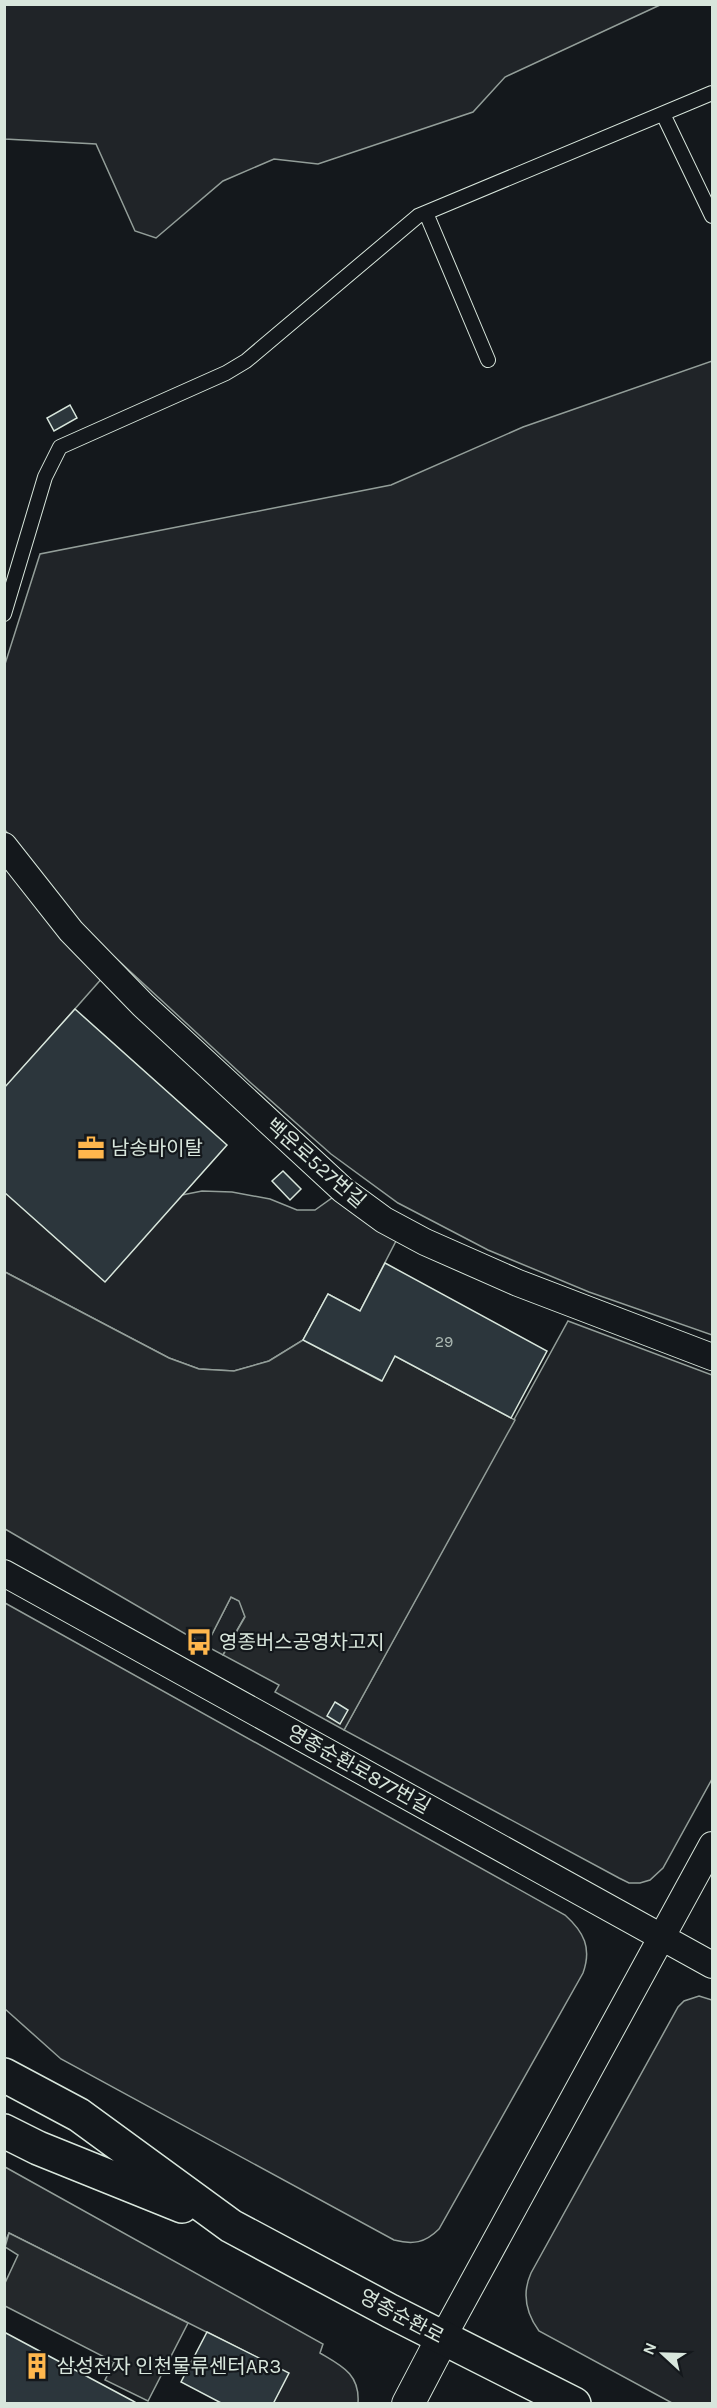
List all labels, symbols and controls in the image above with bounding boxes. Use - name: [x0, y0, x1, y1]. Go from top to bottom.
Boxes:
- street label: 백운로527번길: [261, 1114, 370, 1213]
- office icon: 남송바이탈: [76, 1133, 106, 1163]
- place label: 남송바이탈: [111, 1137, 203, 1160]
- house number: 29: [435, 1332, 453, 1351]
- bus stop icon: 영종버스공영차고지: [184, 1627, 214, 1657]
- place label: 영종버스공영차고지: [219, 1631, 385, 1654]
- street label: 영종순환로877번길: [283, 1721, 434, 1818]
- street label: 영종순환로: [356, 2285, 448, 2348]
- north arrow: [633, 2324, 693, 2384]
- text: N: [639, 2340, 661, 2357]
- building icon: 삼성전자 인천물류센터AR3: [22, 2351, 52, 2381]
- place label: 삼성전자 인천물류센터AR3: [57, 2355, 281, 2378]

